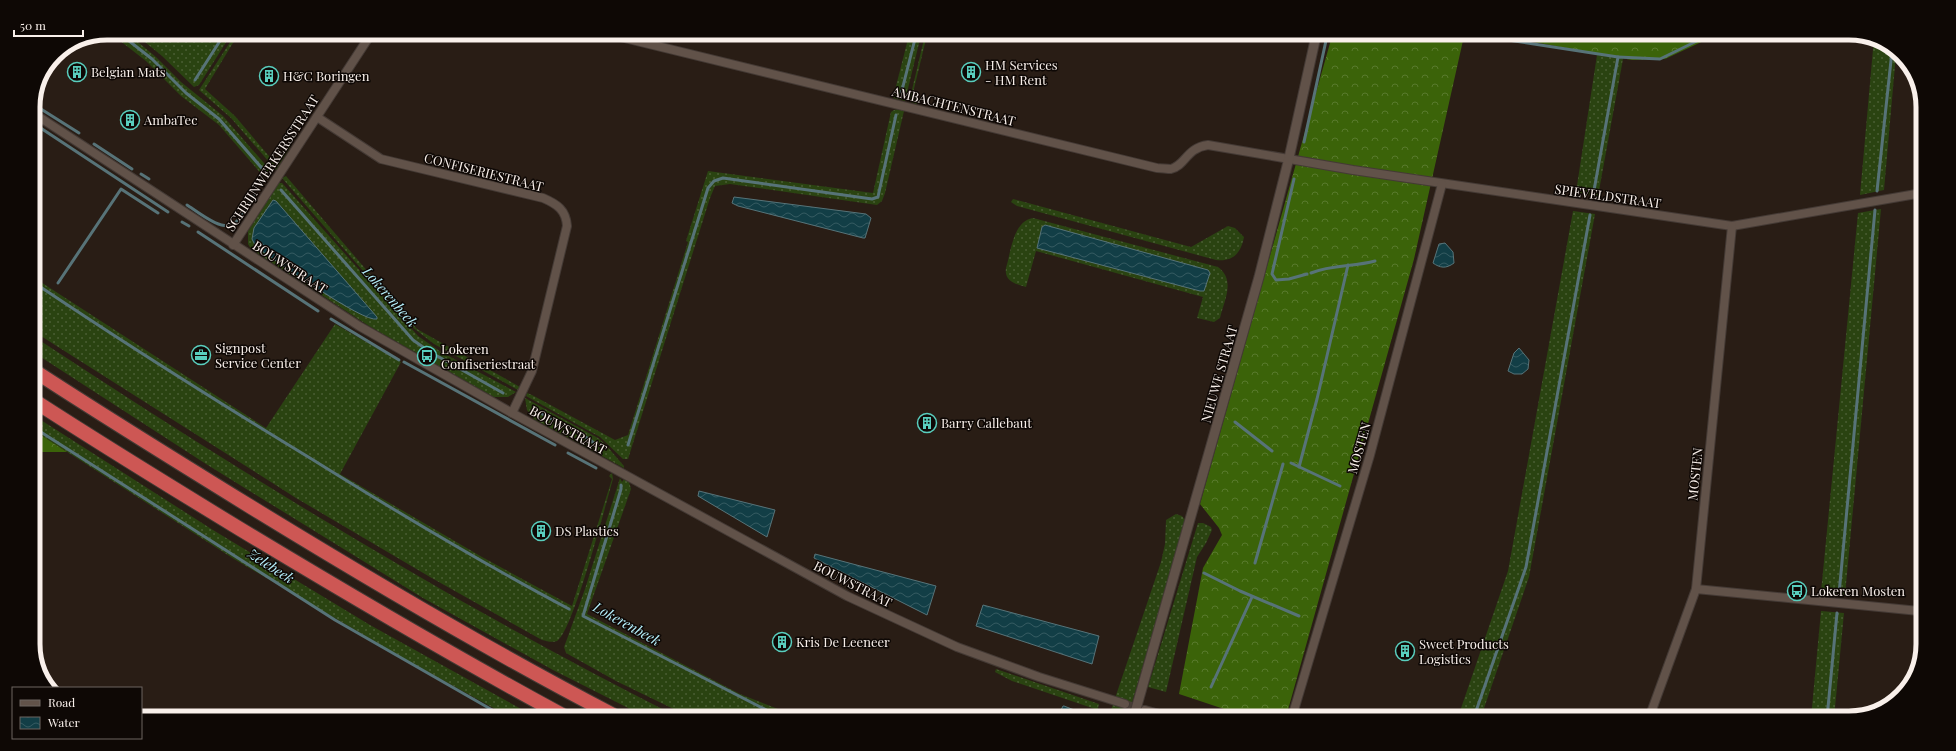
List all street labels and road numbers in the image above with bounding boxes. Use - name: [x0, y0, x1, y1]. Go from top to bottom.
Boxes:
- street label: AMBACHTENSTRAAT: [890, 82, 1018, 129]
- street label: SCHRIJNWERKERSSTRAAT: [221, 91, 322, 234]
- street label: CONFISERIESTRAAT: [423, 148, 546, 195]
- street label: SPIEVELDSTRAAT: [1554, 180, 1662, 211]
- street label: BOUWSTRAAT: [250, 236, 331, 297]
- street label: NIEUWE STRAAT: [1196, 323, 1241, 425]
- street label: BOUWSTRAAT: [527, 401, 610, 458]
- street label: MOSTEN: [1343, 420, 1374, 476]
- street label: MOSTEN: [1683, 447, 1706, 501]
- street label: BOUWSTRAAT: [811, 557, 895, 611]

